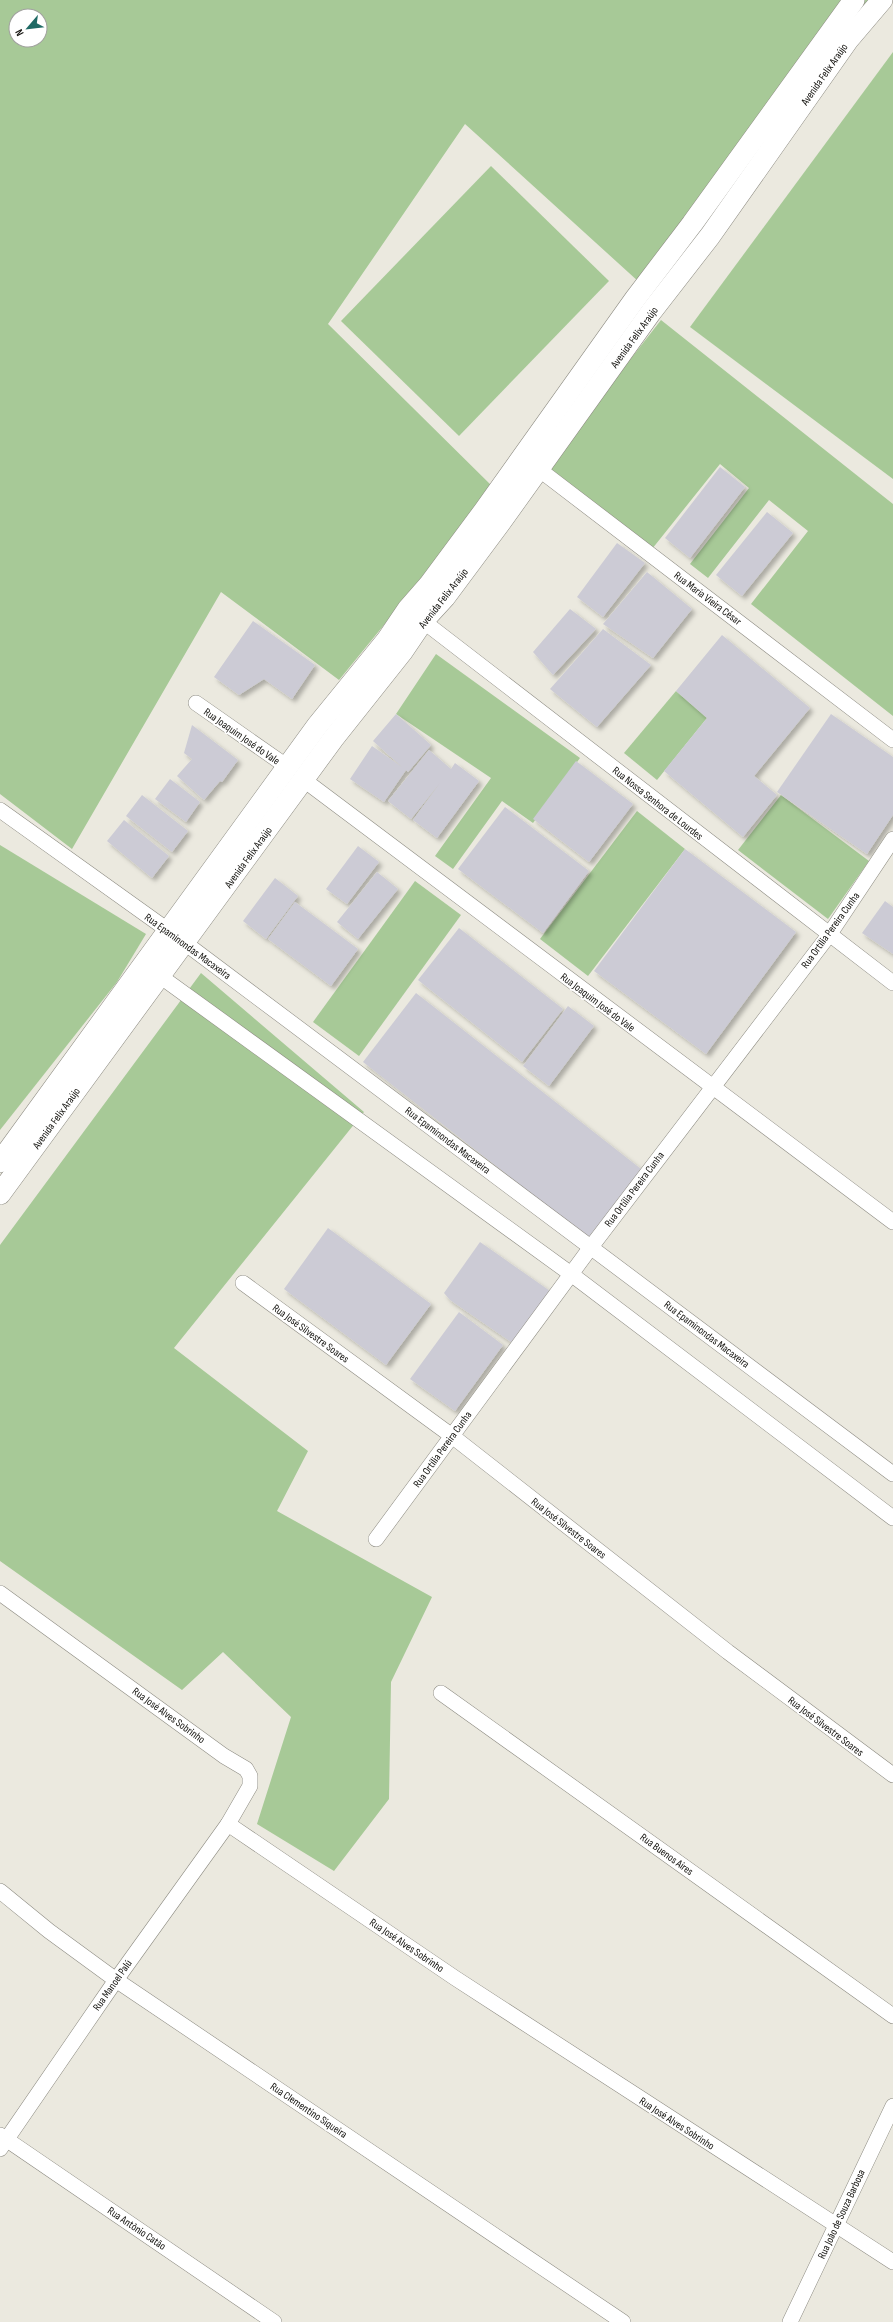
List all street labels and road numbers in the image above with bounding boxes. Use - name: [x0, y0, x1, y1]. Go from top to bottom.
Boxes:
- street label: Avenida Felix Araújo: [798, 41, 851, 108]
- street label: Avenida Felix Araújo: [607, 304, 661, 371]
- street label: Avenida Felix Araújo: [415, 565, 471, 632]
- street label: Rua Maria Vieira César: [671, 569, 744, 628]
- street label: Rua Joaquim José do Vale: [201, 705, 282, 768]
- street label: Rua Nossa Senhora de Lourdes: [610, 764, 706, 843]
- street label: Avenida Felix Araújo: [221, 824, 275, 891]
- street label: Rua Ortília Pereira Cunha: [798, 890, 862, 971]
- street label: Rua Epaminondas Macaxeira: [142, 911, 233, 982]
- street label: Rua Joaquim José do Vale: [558, 970, 638, 1035]
- street label: Avenida Felix Araújo: [29, 1085, 83, 1152]
- street label: Rua Epaminondas Macaxeira: [402, 1104, 493, 1177]
- street label: Rua Ortília Pereira Cunha: [602, 1149, 667, 1230]
- street label: Rua Epaminondas Macaxeira: [661, 1298, 752, 1371]
- street label: Rua José Silvestre Soares: [270, 1301, 351, 1366]
- street label: Rua Ortília Pereira Cunha: [410, 1409, 474, 1490]
- street label: Rua José Silvestre Soares: [529, 1495, 609, 1562]
- street label: Rua José Alves Sobrinho: [130, 1685, 208, 1746]
- street label: Rua José Silvestre Soares: [785, 1694, 866, 1759]
- street label: Rua Buenos Aires: [638, 1831, 696, 1878]
- street label: Rua José Alves Sobrinho: [367, 1916, 447, 1975]
- street label: Rua Manoel Palú: [90, 1957, 135, 2013]
- street label: Rua Clementino Siqueira: [268, 2080, 350, 2141]
- street label: Rua José Alves Sobrinho: [637, 2094, 717, 2153]
- street label: Rua João de Souza Barbosa: [815, 2167, 868, 2261]
- street label: Rua Antônio Catão: [105, 2204, 169, 2253]

